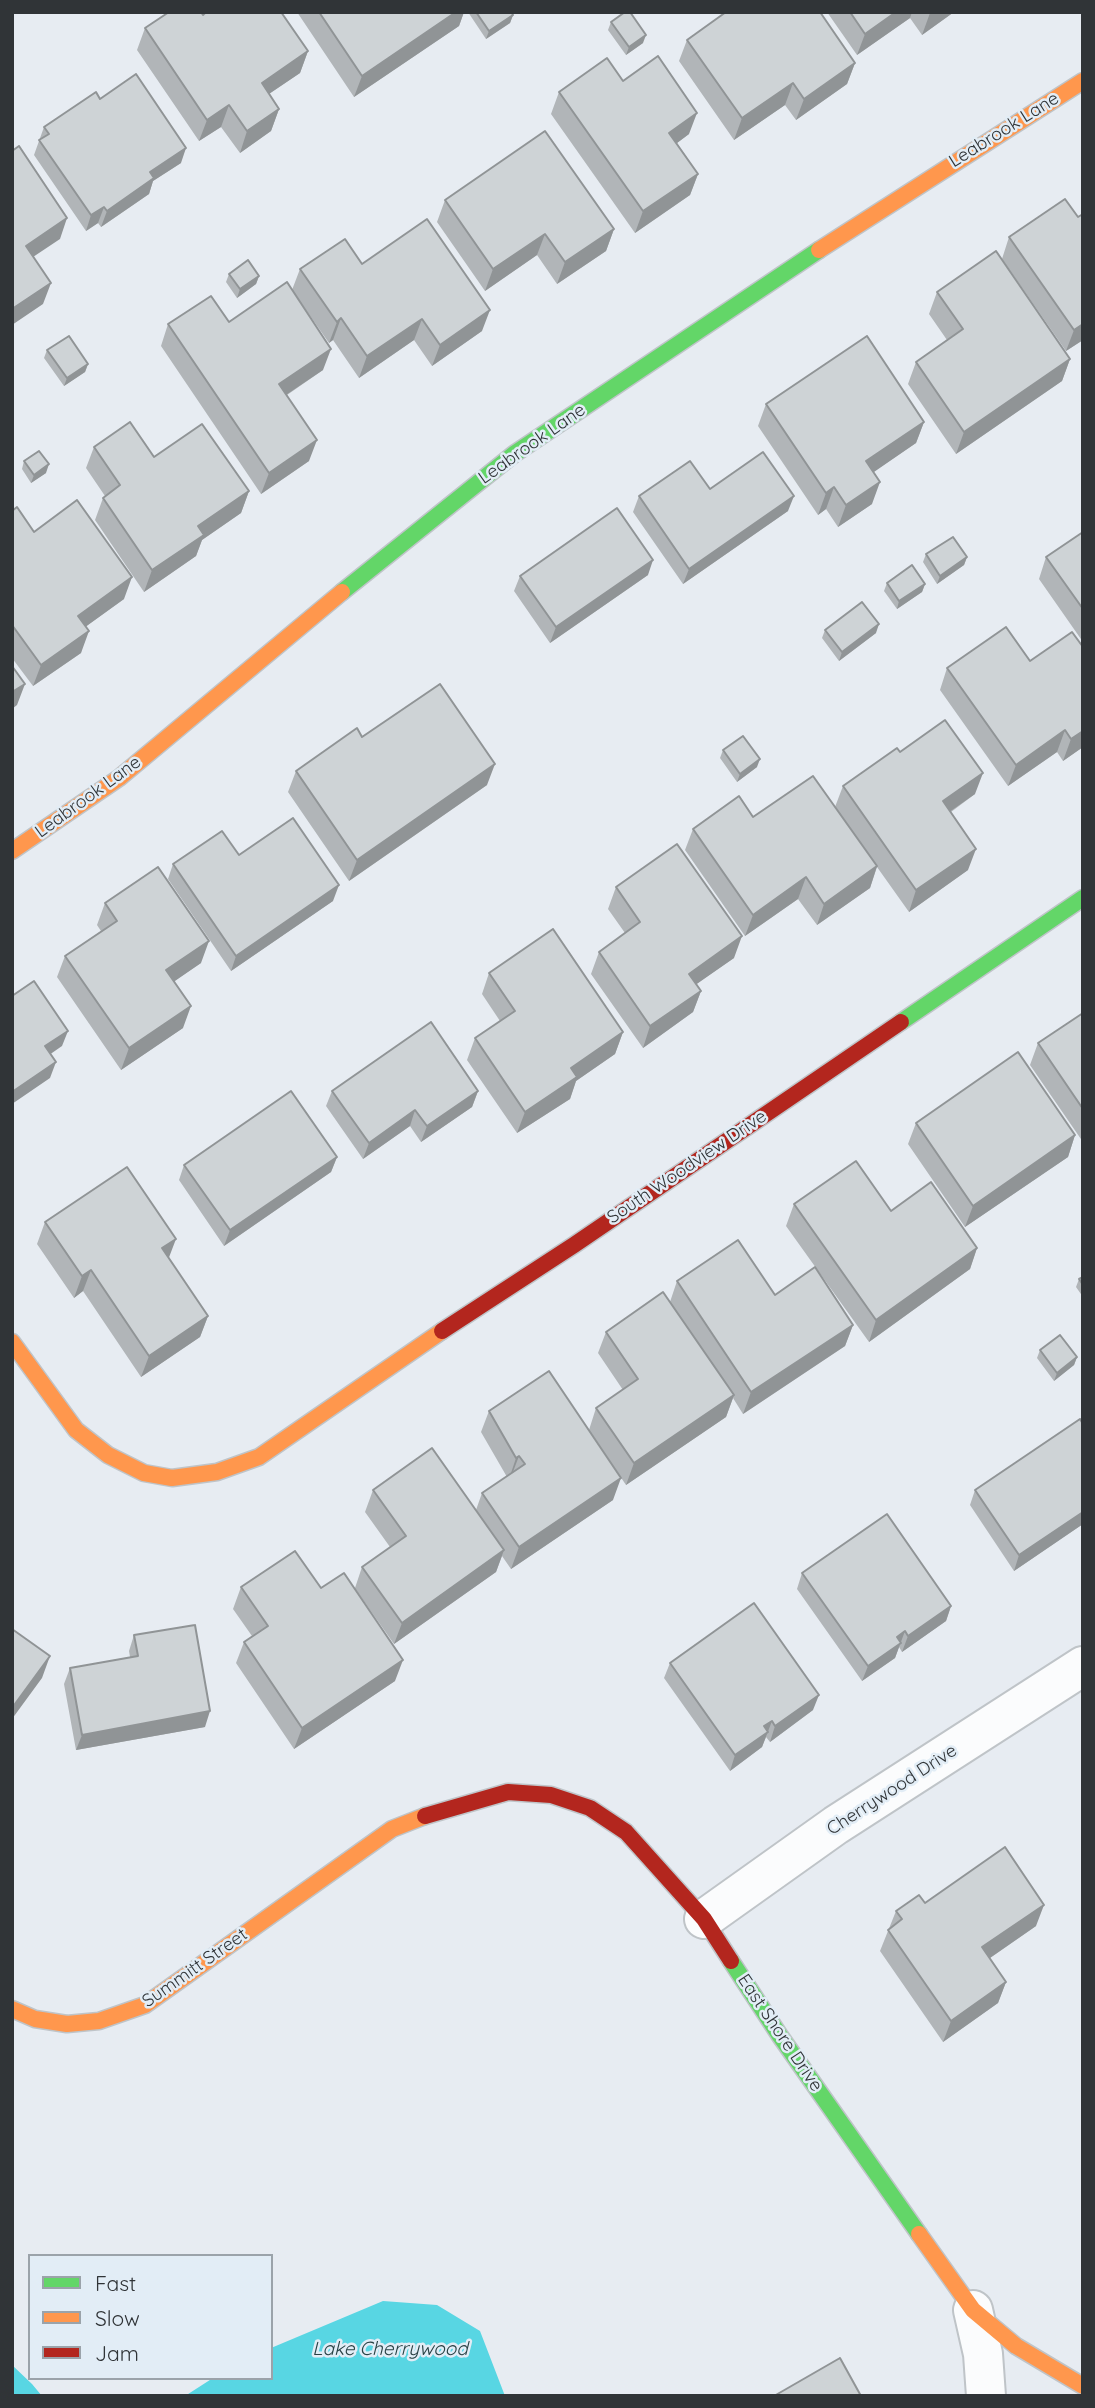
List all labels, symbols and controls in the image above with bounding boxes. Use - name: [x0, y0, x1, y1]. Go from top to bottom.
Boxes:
- street label: Leabrook Lane: [945, 88, 1063, 172]
- street label: Leabrook Lane: [474, 399, 590, 489]
- street label: Leabrook Lane: [31, 751, 145, 843]
- street label: South Woodview Drive: [603, 1106, 771, 1228]
- street label: Cherrywood Drive: [823, 1740, 961, 1840]
- street label: Summitt Street: [138, 1924, 252, 2012]
- street label: East Shore Drive: [733, 1970, 827, 2096]
- legend: [28, 2254, 273, 2380]
- text: Fast: [95, 2270, 136, 2296]
- text: Slow: [95, 2305, 140, 2331]
- water label: Lake Cherrywood: [312, 2338, 468, 2360]
- text: Jam: [95, 2340, 139, 2366]

